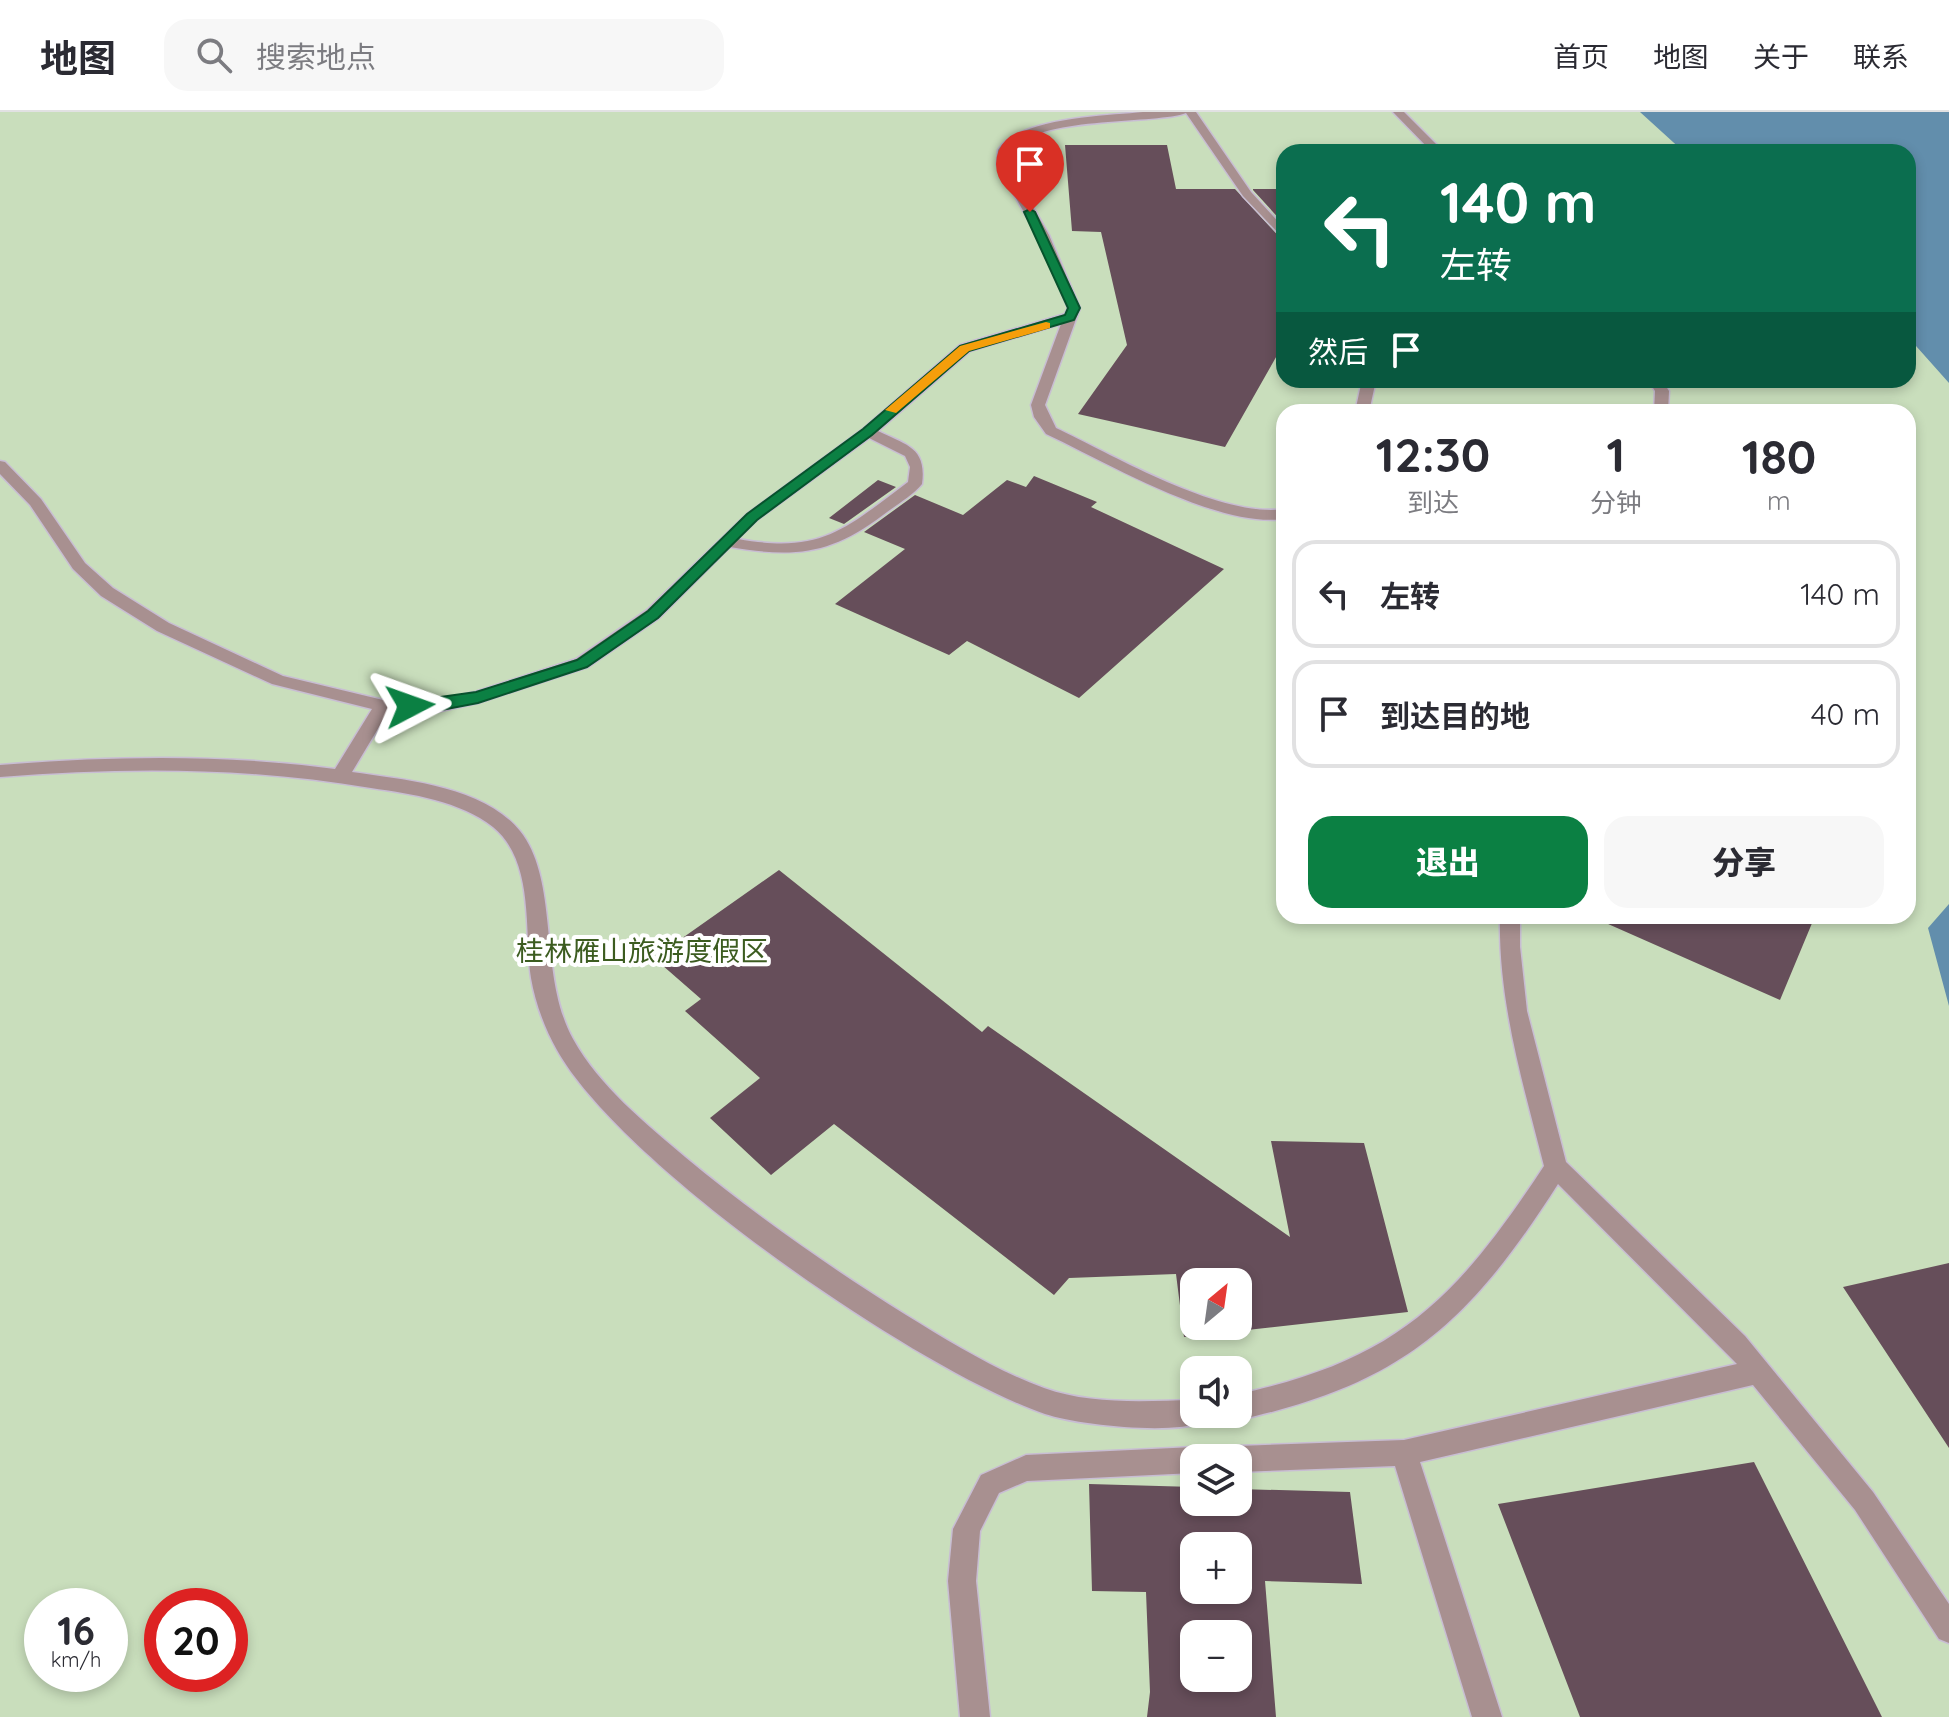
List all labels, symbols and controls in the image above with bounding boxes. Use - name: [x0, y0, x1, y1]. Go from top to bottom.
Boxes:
- search box: [164, 19, 724, 91]
- icon: search: [192, 33, 236, 77]
- text: 地图: [40, 34, 116, 82]
- text: 搜索地点: [256, 38, 376, 76]
- text: 首页: [1553, 39, 1609, 74]
- text: 地图: [1653, 39, 1709, 74]
- text: 关于: [1753, 39, 1809, 74]
- text: 联系: [1853, 39, 1909, 74]
- pin: [996, 130, 1064, 212]
- icon: arrive: [1008, 142, 1052, 186]
- text: 140 m: [1440, 167, 1596, 237]
- icon: left: [1308, 176, 1412, 280]
- text: 左转: [1440, 242, 1512, 287]
- icon: arrive: [1384, 328, 1428, 372]
- text: 然后: [1308, 333, 1368, 371]
- text: 12:30: [1376, 424, 1490, 484]
- text: 1: [1607, 424, 1625, 484]
- text: 180: [1742, 426, 1816, 486]
- text: m: [1767, 484, 1791, 517]
- text: 到达: [1407, 486, 1459, 519]
- text: 分钟: [1590, 486, 1642, 519]
- icon: left: [1312, 572, 1356, 616]
- text: 140 m: [1800, 575, 1880, 613]
- text: 左转: [1380, 577, 1440, 615]
- position arrow: [368, 664, 452, 748]
- icon: arrive: [1312, 692, 1356, 736]
- text: 40 m: [1811, 695, 1880, 733]
- text: 到达目的地: [1380, 697, 1530, 735]
- button: 退出: [1308, 816, 1588, 908]
- button: 分享: [1604, 816, 1884, 908]
- park label: 桂林雁山旅游度假区: [516, 933, 768, 968]
- north arrow: [1180, 1268, 1252, 1340]
- map controls: [1180, 1268, 1252, 1692]
- button: sound: [1180, 1356, 1252, 1428]
- button: layers: [1180, 1444, 1252, 1516]
- button: +: [1180, 1532, 1252, 1604]
- speed limit sign: 20: [144, 1588, 248, 1692]
- text: 16: [57, 1605, 95, 1655]
- button: −: [1180, 1620, 1252, 1692]
- text: km/h: [51, 1647, 101, 1672]

